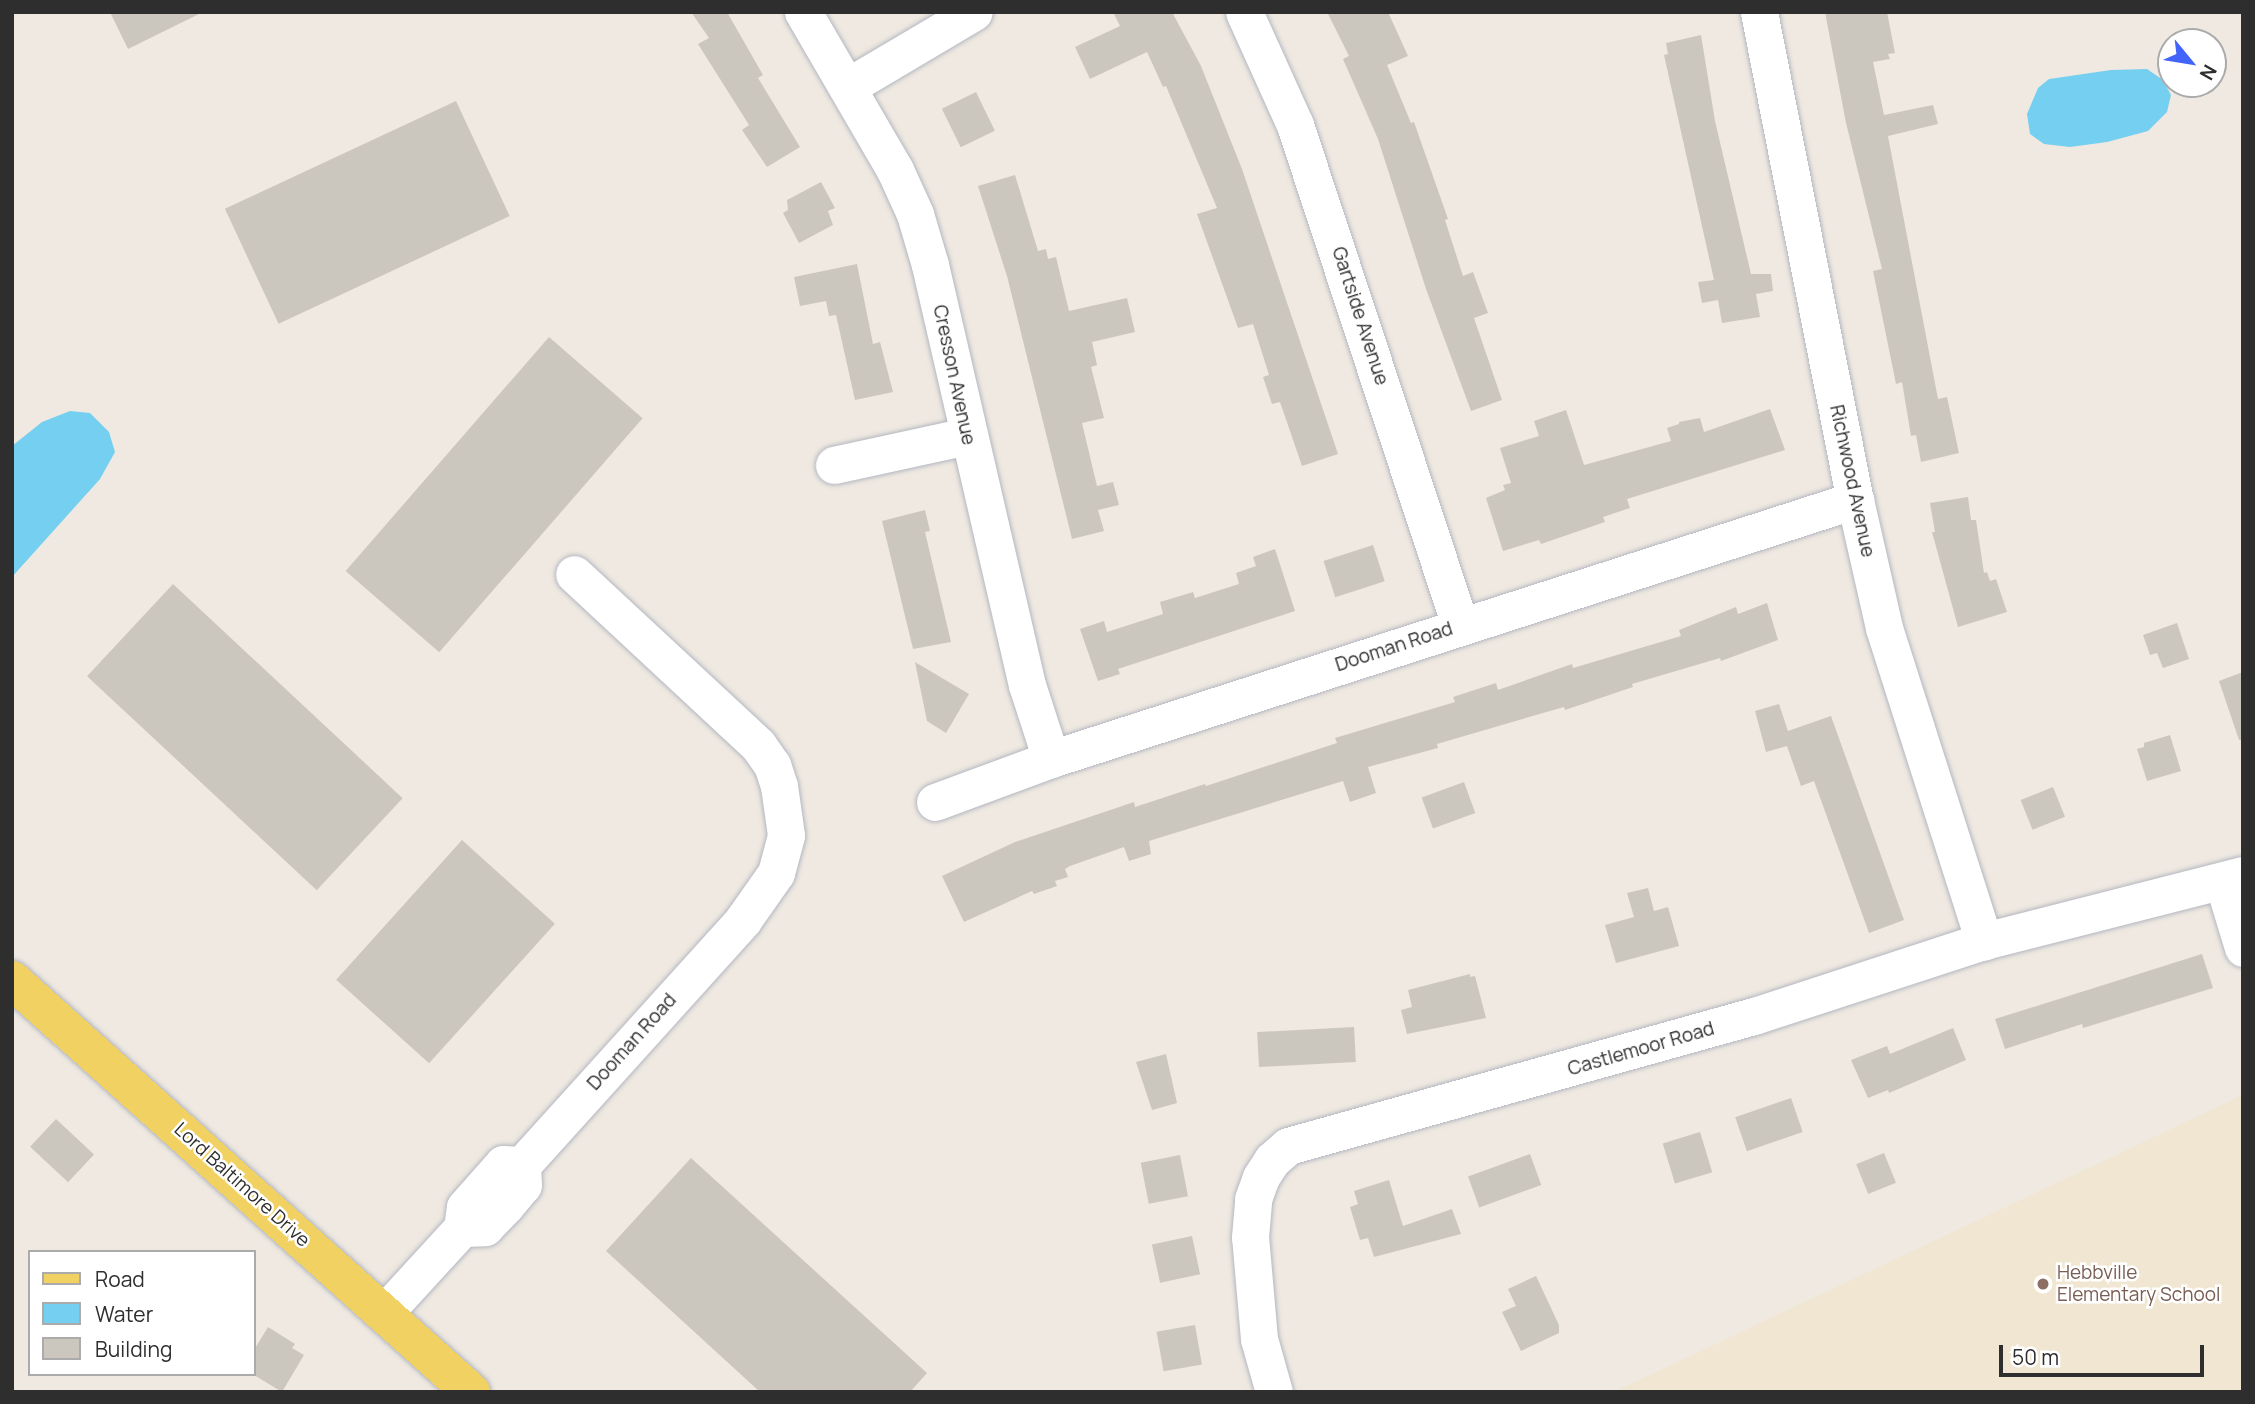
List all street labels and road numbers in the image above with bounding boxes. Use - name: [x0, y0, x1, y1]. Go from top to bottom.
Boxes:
- street label: Gartside Avenue: [1327, 244, 1393, 388]
- street label: Cresson Avenue: [928, 303, 980, 447]
- street label: Richwood Avenue: [1825, 403, 1879, 559]
- street label: Dooman Road: [1332, 617, 1456, 677]
- street label: Dooman Road: [583, 989, 681, 1095]
- street label: Castlemoor Road: [1565, 1017, 1717, 1081]
- street label: Lord Baltimore Drive: [169, 1118, 315, 1252]

